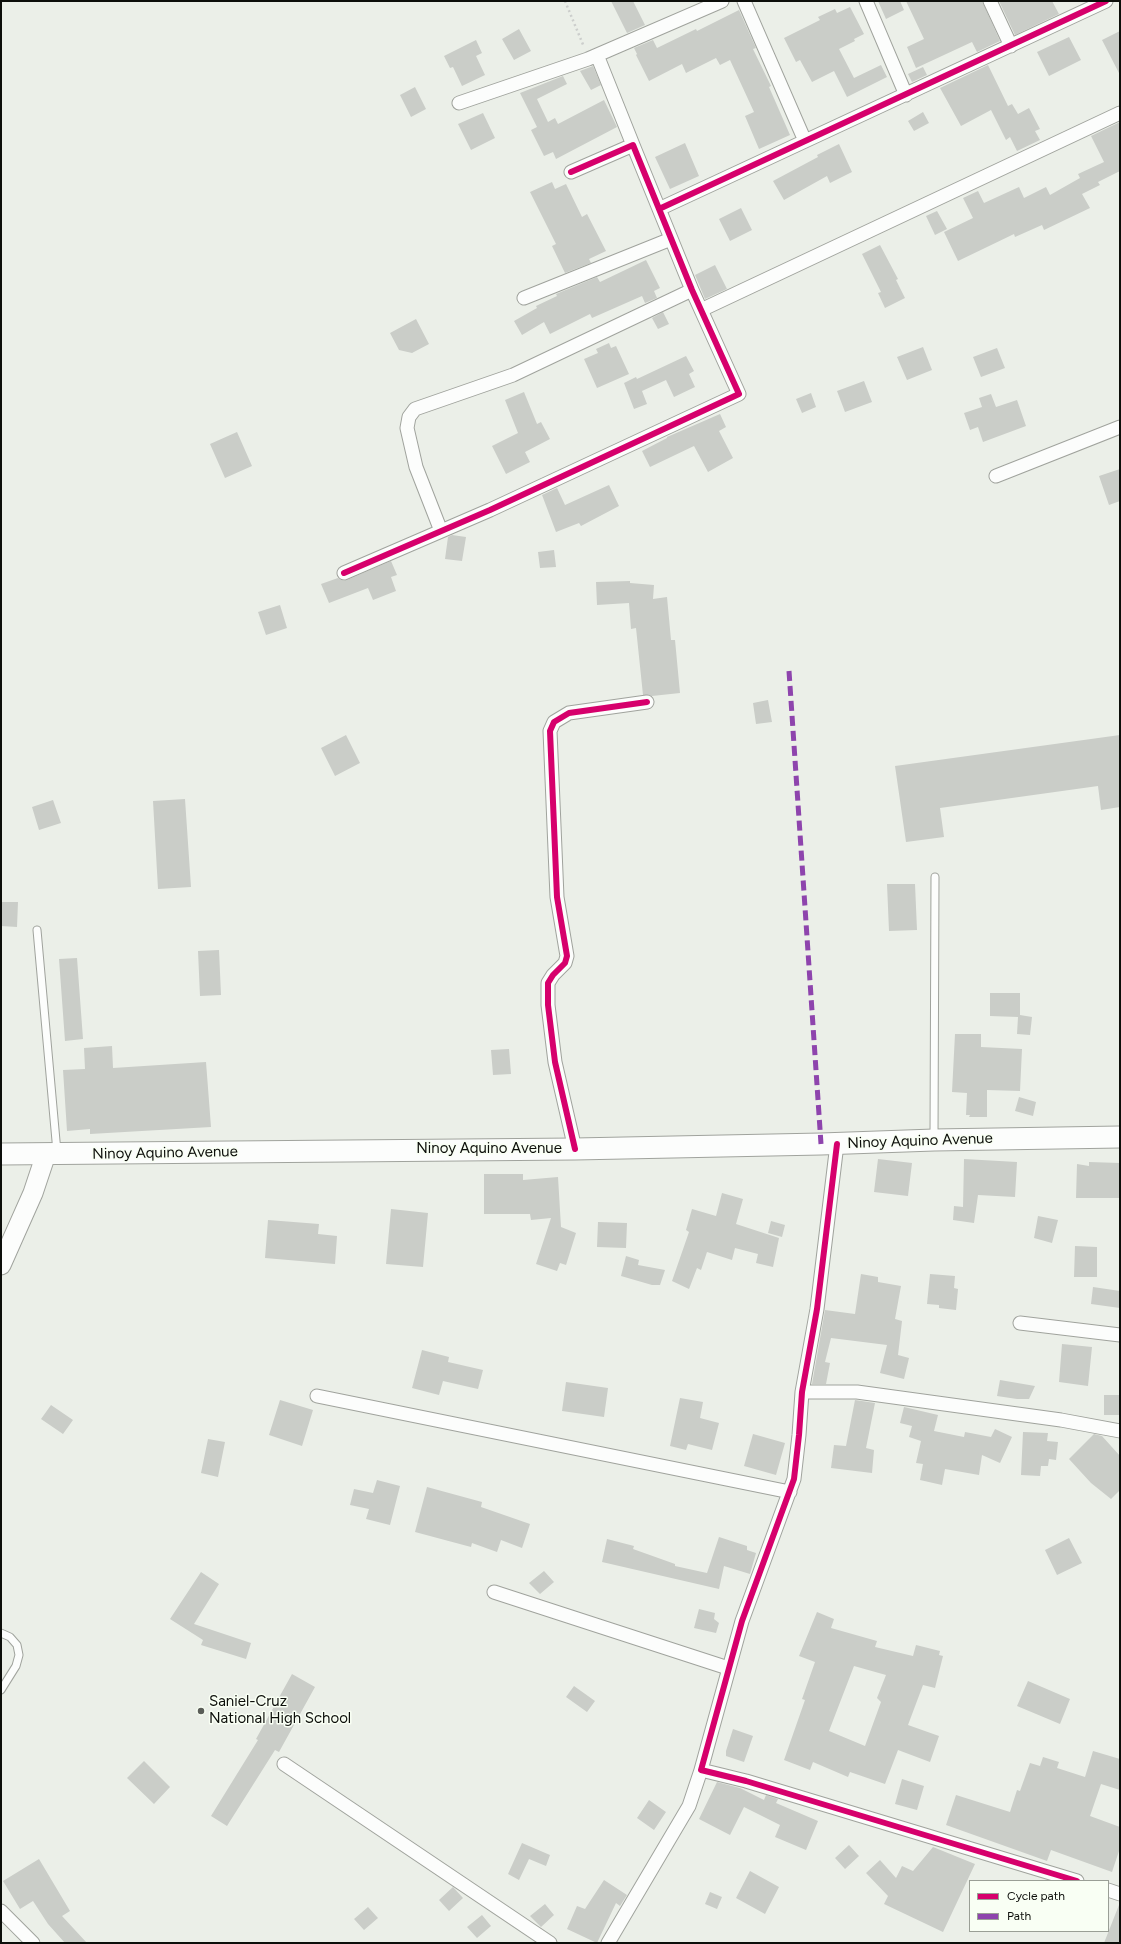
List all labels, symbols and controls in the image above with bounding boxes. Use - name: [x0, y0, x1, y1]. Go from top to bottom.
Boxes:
- street label: Ninoy Aquino Avenue: [847, 1129, 993, 1153]
- street label: Ninoy Aquino Avenue: [416, 1140, 562, 1158]
- street label: Ninoy Aquino Avenue: [92, 1143, 238, 1163]
- place label: Saniel-Cruz National High School: [209, 1693, 351, 1728]
- marker: Saniel-Cruz National High School: [196, 1706, 206, 1716]
- legend: [969, 1880, 1109, 1932]
- text: Cycle path: [1007, 1889, 1065, 1903]
- text: Path: [1007, 1909, 1031, 1923]

